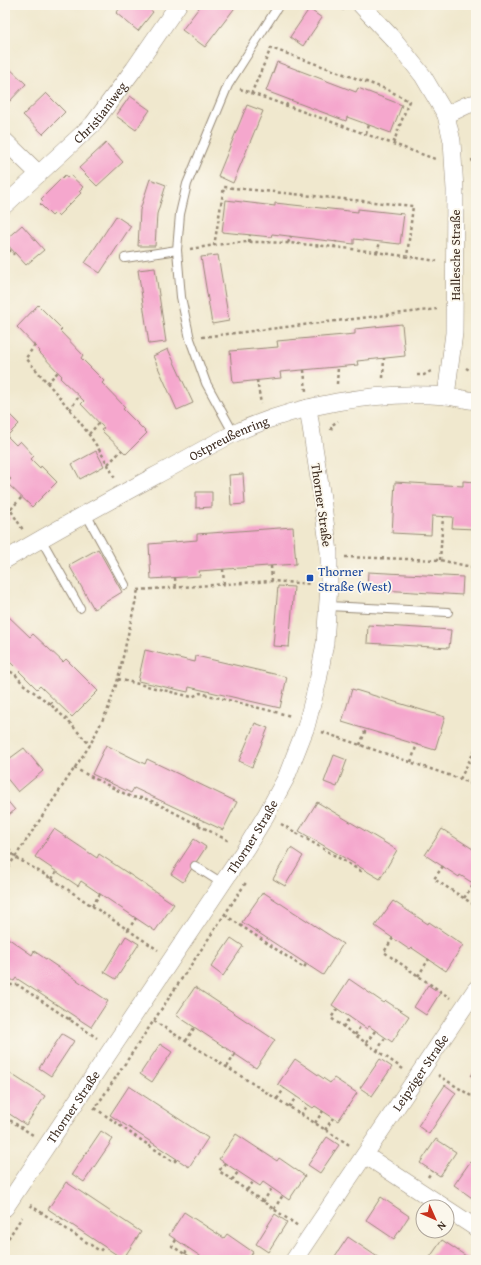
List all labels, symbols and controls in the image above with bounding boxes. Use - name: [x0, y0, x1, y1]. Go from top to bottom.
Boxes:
- street label: Christianiweg: [69, 77, 132, 148]
- street label: Hallesche Straße: [446, 209, 465, 301]
- street label: Ostpreußenring: [185, 411, 272, 466]
- street label: Thorner Straße: [306, 462, 337, 548]
- place label: Thorner Straße (West): [318, 562, 392, 596]
- marker: Thorner Straße (West): [305, 573, 315, 583]
- street label: Thorner Straße: [222, 796, 283, 878]
- street label: Leipziger Straße: [388, 1030, 453, 1115]
- street label: Thorner Straße: [42, 1067, 105, 1147]
- north arrow: [415, 1199, 455, 1239]
- text: N: [433, 1218, 450, 1235]

